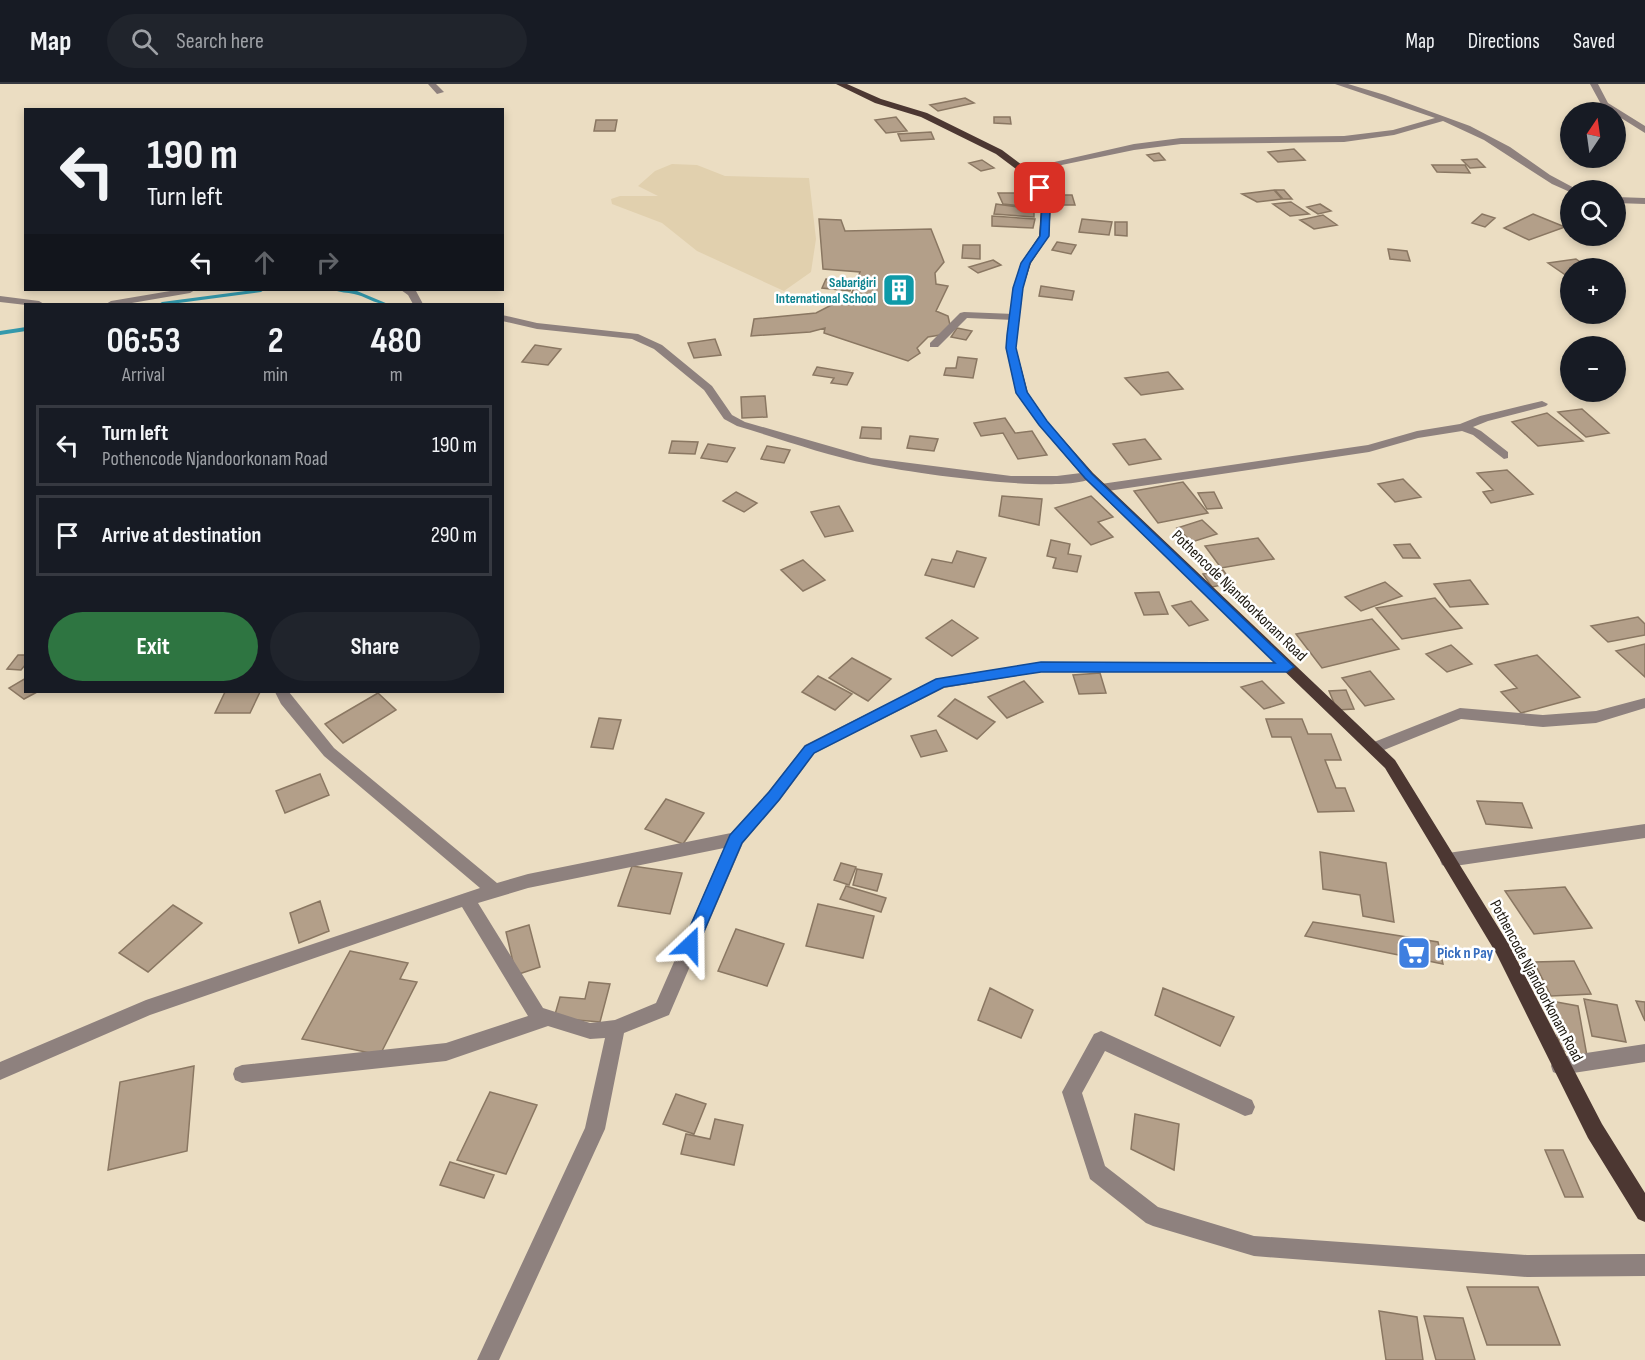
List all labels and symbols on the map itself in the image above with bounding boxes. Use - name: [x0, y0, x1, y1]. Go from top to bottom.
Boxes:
- north arrow: [1560, 102, 1626, 168]
- pin: [1014, 162, 1065, 213]
- building icon: Sabarigiri International School: [881, 272, 917, 308]
- place label: Sabarigiri International School: [776, 274, 876, 307]
- street label: Pothencode Njandoorkonam Road: [1167, 526, 1311, 666]
- street label: Pothencode Njandoorkonam Road: [1485, 897, 1587, 1065]
- position arrow: [658, 913, 722, 977]
- supermarket icon: Pick n Pay: [1396, 935, 1432, 971]
- place label: Pick n Pay: [1437, 944, 1494, 963]

